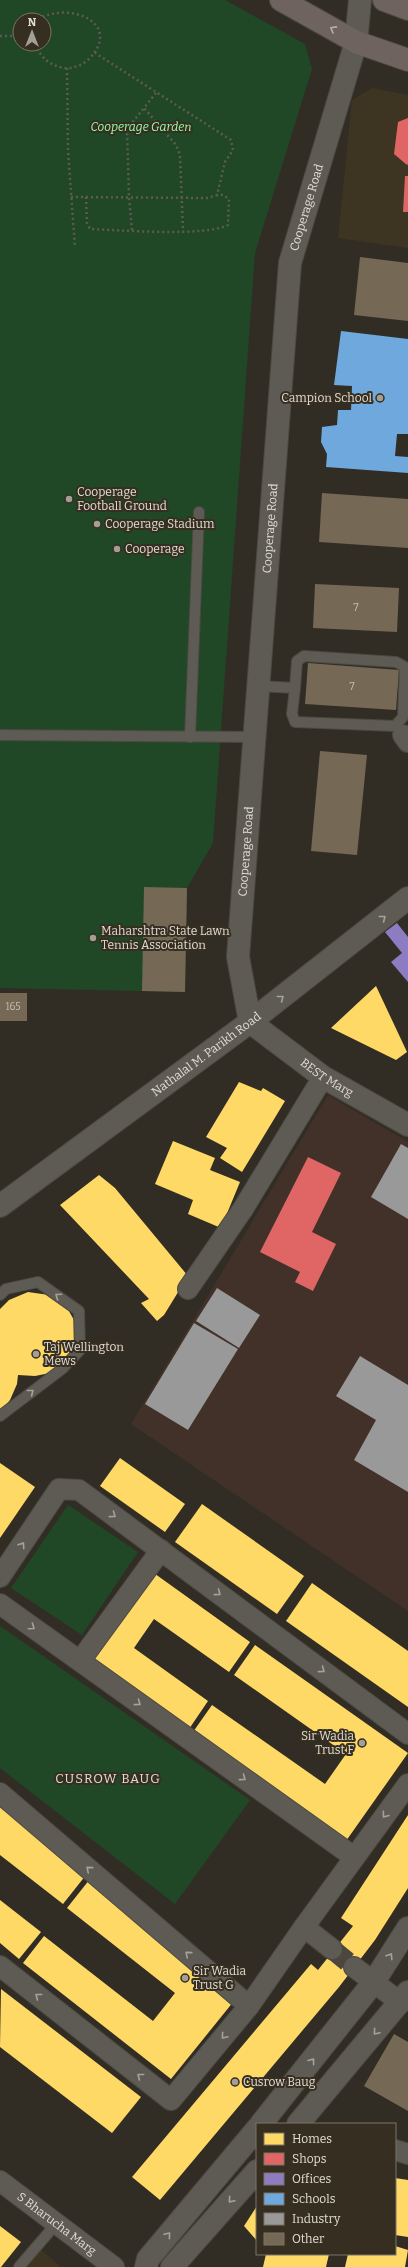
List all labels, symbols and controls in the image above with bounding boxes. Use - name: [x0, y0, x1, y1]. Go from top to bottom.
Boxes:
- north arrow: [12, 12, 52, 52]
- text: N: [28, 16, 37, 29]
- one-way arrow: [330, 26, 338, 34]
- park label: Cooperage Garden: [90, 120, 192, 134]
- street label: Cooperage Road: [287, 162, 326, 253]
- place label: Campion School: [281, 391, 373, 405]
- marker: Campion School: [375, 393, 385, 403]
- street label: Cooperage Road: [260, 483, 280, 574]
- place label: Cooperage Football Ground: [77, 485, 167, 513]
- marker: Cooperage Football Ground: [64, 494, 74, 504]
- place label: Cooperage Stadium: [105, 517, 215, 531]
- marker: Cooperage Stadium: [92, 519, 102, 529]
- place label: Cooperage: [125, 542, 185, 556]
- marker: Cooperage: [112, 544, 122, 554]
- house number: 7: [353, 602, 359, 614]
- house number: 7: [349, 681, 355, 693]
- street label: Cooperage Road: [236, 806, 256, 897]
- one-way arrow: [378, 915, 385, 922]
- place label: Maharshtra State Lawn Tennis Association: [101, 924, 230, 952]
- marker: Maharshtra State Lawn Tennis Association: [88, 933, 98, 943]
- one-way arrow: [276, 996, 283, 1003]
- house number: 165: [5, 1001, 21, 1013]
- street label: Nathalal M. Parikh Road: [149, 1009, 264, 1099]
- street label: BEST Marg: [298, 1056, 356, 1100]
- one-way arrow: [56, 1294, 63, 1301]
- place label: Taj Wellington Mews: [44, 1340, 124, 1368]
- marker: Taj Wellington Mews: [31, 1349, 41, 1359]
- one-way arrow: [26, 1390, 33, 1397]
- one-way arrow: [109, 1510, 116, 1517]
- one-way arrow: [17, 1542, 25, 1549]
- one-way arrow: [214, 1588, 221, 1595]
- one-way arrow: [27, 1622, 34, 1629]
- one-way arrow: [318, 1665, 325, 1672]
- one-way arrow: [133, 1698, 140, 1705]
- place label: Sir Wadia Trust F: [301, 1729, 354, 1757]
- marker: Sir Wadia Trust F: [357, 1738, 367, 1748]
- district label: CUSROW BAUG: [55, 1771, 161, 1786]
- one-way arrow: [239, 1773, 246, 1780]
- one-way arrow: [383, 1811, 390, 1818]
- one-way arrow: [86, 1866, 94, 1874]
- one-way arrow: [185, 1951, 192, 1958]
- one-way arrow: [386, 1953, 393, 1960]
- place label: Sir Wadia Trust G: [193, 1964, 246, 1992]
- marker: Sir Wadia Trust G: [180, 1973, 190, 1983]
- one-way arrow: [35, 1994, 42, 2001]
- one-way arrow: [373, 2028, 380, 2035]
- one-way arrow: [222, 2032, 229, 2039]
- one-way arrow: [307, 2058, 314, 2065]
- one-way arrow: [138, 2074, 145, 2081]
- place label: Cusrow Baug: [243, 2075, 316, 2089]
- marker: Cusrow Baug: [230, 2077, 240, 2087]
- legend: [256, 2123, 396, 2255]
- text: Homes: [292, 2132, 332, 2146]
- text: Shops: [292, 2152, 327, 2166]
- text: Offices: [292, 2172, 331, 2186]
- street label: S Bharucha Marg: [14, 2189, 99, 2258]
- text: Schools: [292, 2192, 336, 2206]
- one-way arrow: [229, 2195, 236, 2203]
- text: Industry: [292, 2212, 341, 2226]
- text: Other: [292, 2232, 325, 2246]
- one-way arrow: [163, 2233, 170, 2240]

